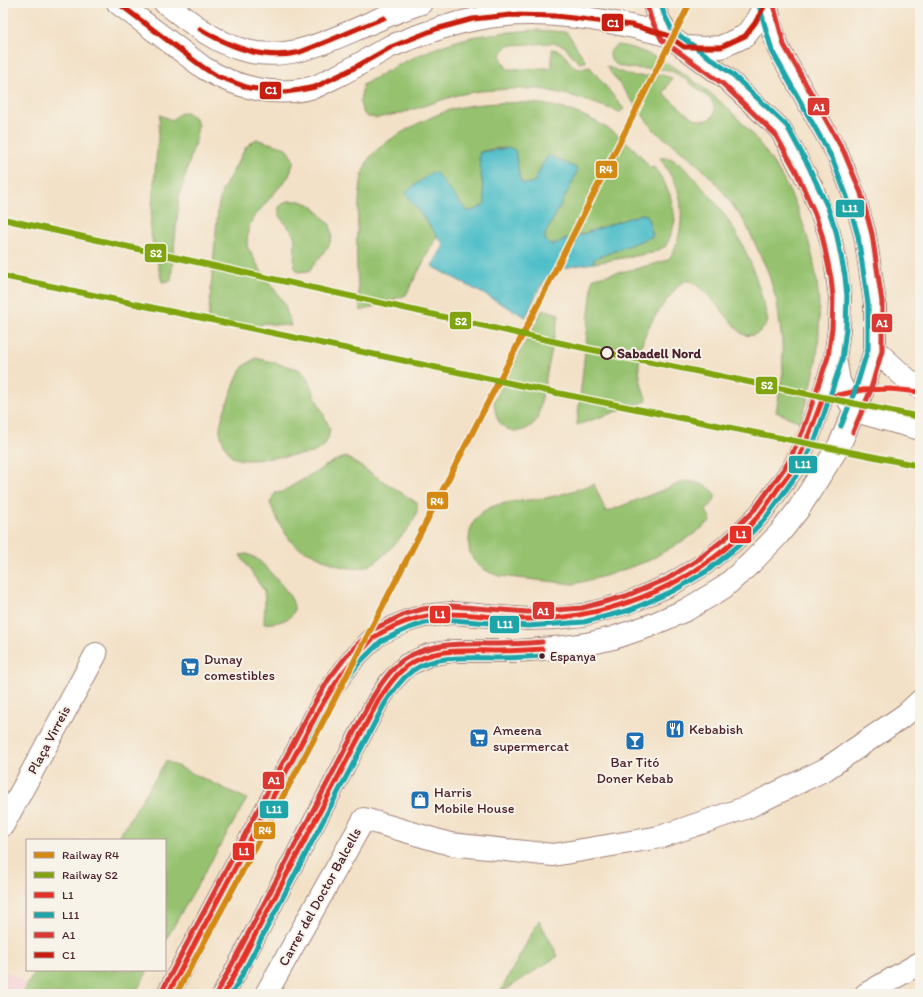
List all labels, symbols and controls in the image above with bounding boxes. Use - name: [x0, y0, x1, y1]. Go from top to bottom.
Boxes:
- line badge: C1: [601, 13, 624, 32]
- text: C1: [607, 17, 620, 30]
- line badge: C1: [259, 81, 282, 100]
- text: C1: [265, 84, 278, 97]
- line badge: A1: [807, 97, 830, 116]
- text: A1: [812, 101, 826, 114]
- line badge: R4: [595, 160, 618, 179]
- text: R4: [599, 163, 613, 176]
- line badge: L11: [835, 199, 865, 218]
- text: L11: [842, 202, 859, 215]
- line badge: S2: [144, 243, 167, 263]
- text: S2: [150, 247, 162, 260]
- line badge: S2: [449, 311, 472, 330]
- line badge: A1: [871, 313, 893, 333]
- text: S2: [455, 315, 467, 328]
- text: A1: [875, 317, 889, 330]
- place label: Sabadell Nord: [617, 345, 702, 362]
- marker: Sabadell Nord: [600, 346, 614, 360]
- line badge: S2: [755, 376, 778, 395]
- text: S2: [761, 379, 773, 392]
- line badge: L11: [788, 455, 818, 474]
- text: L11: [795, 458, 812, 471]
- line badge: R4: [426, 491, 449, 510]
- text: R4: [430, 495, 444, 508]
- line badge: L1: [729, 525, 752, 544]
- text: L1: [736, 528, 747, 541]
- line badge: A1: [532, 601, 555, 620]
- line badge: L1: [429, 605, 451, 624]
- text: A1: [536, 605, 550, 618]
- text: L1: [435, 608, 446, 621]
- line badge: L11: [489, 615, 520, 634]
- text: L11: [497, 618, 514, 631]
- place label: Espanya: [550, 649, 597, 664]
- place label: Dunay comestibles: [204, 651, 275, 684]
- marker: Espanya: [537, 651, 547, 661]
- supermarket icon: Dunay comestibles: [179, 656, 201, 678]
- street label: Plaça Virreis: [24, 703, 74, 777]
- restaurant icon: Kebabish: [664, 718, 686, 740]
- place label: Kebabish: [689, 721, 744, 738]
- place label: Ameena supermercat: [493, 722, 569, 755]
- supermarket icon: Ameena supermercat: [468, 727, 490, 749]
- bar icon: Bar Titó Doner Kebab: [624, 730, 646, 752]
- place label: Bar Titó Doner Kebab: [597, 754, 673, 787]
- line badge: A1: [262, 771, 285, 790]
- text: A1: [267, 774, 281, 787]
- place label: Harris Mobile House: [434, 784, 515, 817]
- shop icon: Harris Mobile House: [409, 789, 431, 811]
- line badge: L11: [259, 800, 289, 819]
- text: L11: [266, 803, 283, 816]
- line badge: R4: [253, 821, 276, 840]
- text: R4: [258, 824, 272, 837]
- street label: Carrer del Doctor Balcells: [275, 825, 365, 969]
- legend: [26, 839, 166, 971]
- line badge: L1: [232, 842, 255, 861]
- text: L1: [239, 845, 250, 858]
- text: Railway R4: [62, 848, 119, 862]
- text: Railway S2: [62, 868, 118, 882]
- text: L1: [62, 888, 74, 902]
- text: L11: [62, 908, 80, 922]
- text: A1: [62, 928, 76, 942]
- text: C1: [62, 948, 76, 962]

